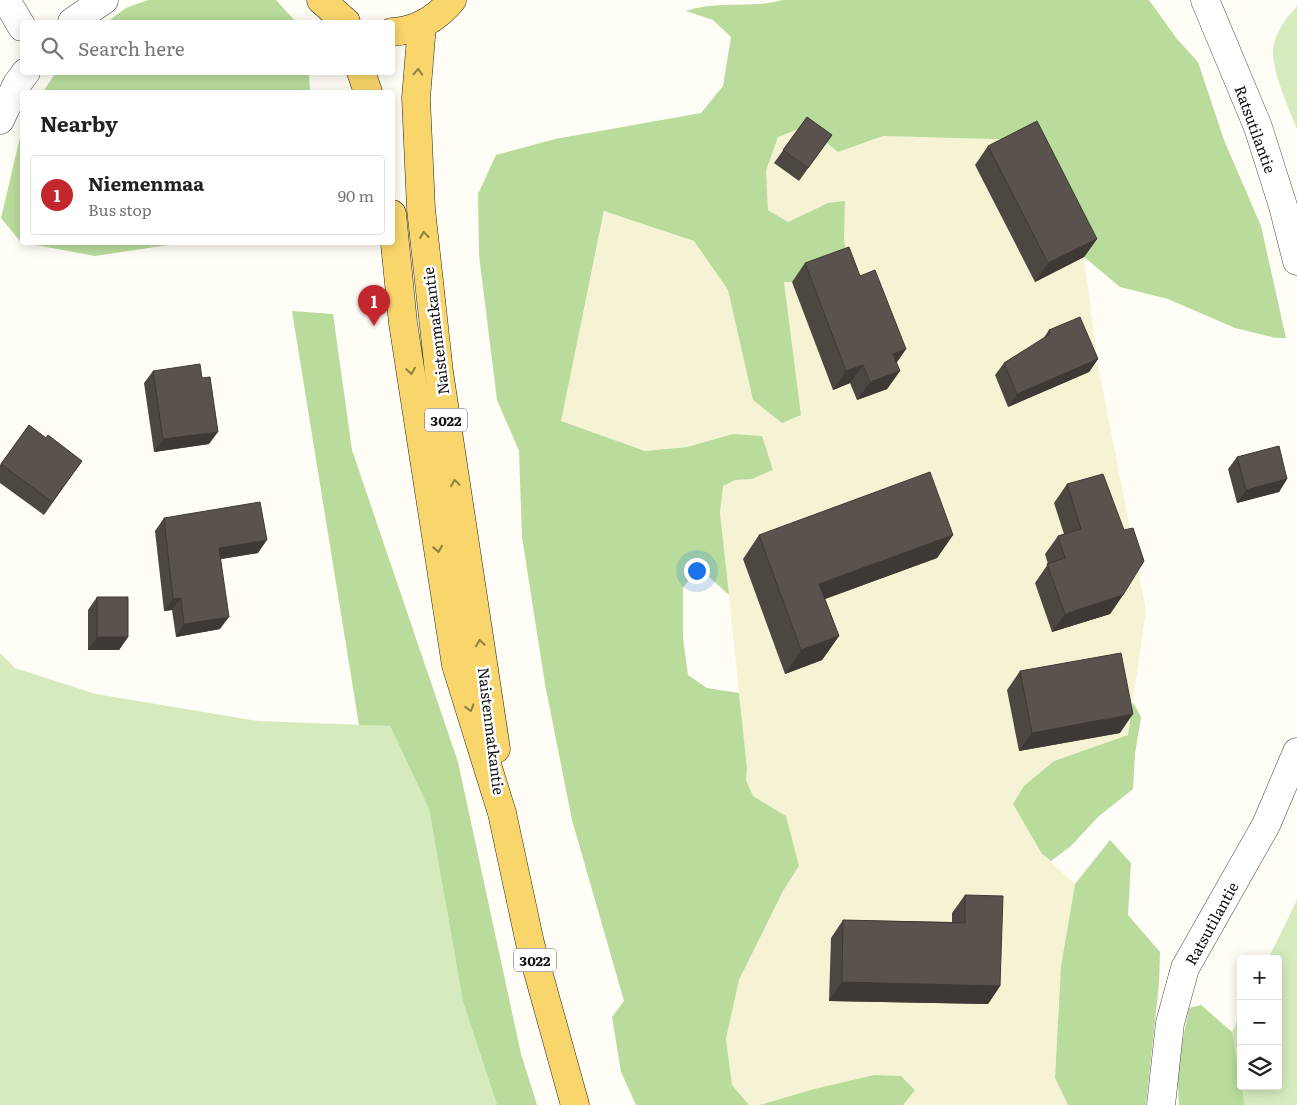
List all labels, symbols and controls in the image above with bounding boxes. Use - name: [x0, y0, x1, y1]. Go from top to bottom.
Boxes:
- search box: [20, 20, 395, 75]
- icon: search: [38, 34, 66, 62]
- text: Search here: [78, 34, 185, 62]
- one-way arrow: [412, 68, 423, 76]
- street label: Ratsutilantie: [1229, 82, 1283, 176]
- text: Nearby: [40, 107, 118, 138]
- text: Niemenmaa: [88, 169, 204, 197]
- text: 1: [54, 183, 60, 207]
- text: 90 m: [338, 183, 374, 207]
- text: Bus stop: [88, 197, 152, 221]
- one-way arrow: [419, 230, 430, 238]
- street label: Naistenmatkantie: [416, 266, 454, 396]
- pin: 1: [358, 285, 390, 326]
- one-way arrow: [405, 367, 415, 375]
- road number: 3022: [425, 408, 467, 432]
- one-way arrow: [450, 478, 461, 486]
- one-way arrow: [433, 544, 443, 553]
- your location: [684, 558, 710, 584]
- one-way arrow: [476, 639, 486, 647]
- street label: Naistenmatkantie: [473, 666, 511, 796]
- one-way arrow: [464, 703, 474, 712]
- street label: Ratsutilantie: [1179, 877, 1243, 969]
- road number: 3022: [514, 948, 556, 972]
- map controls: [1237, 955, 1282, 1090]
- button: +: [1237, 955, 1282, 1000]
- button: −: [1237, 1000, 1282, 1045]
- button: layers: [1237, 1045, 1282, 1090]

